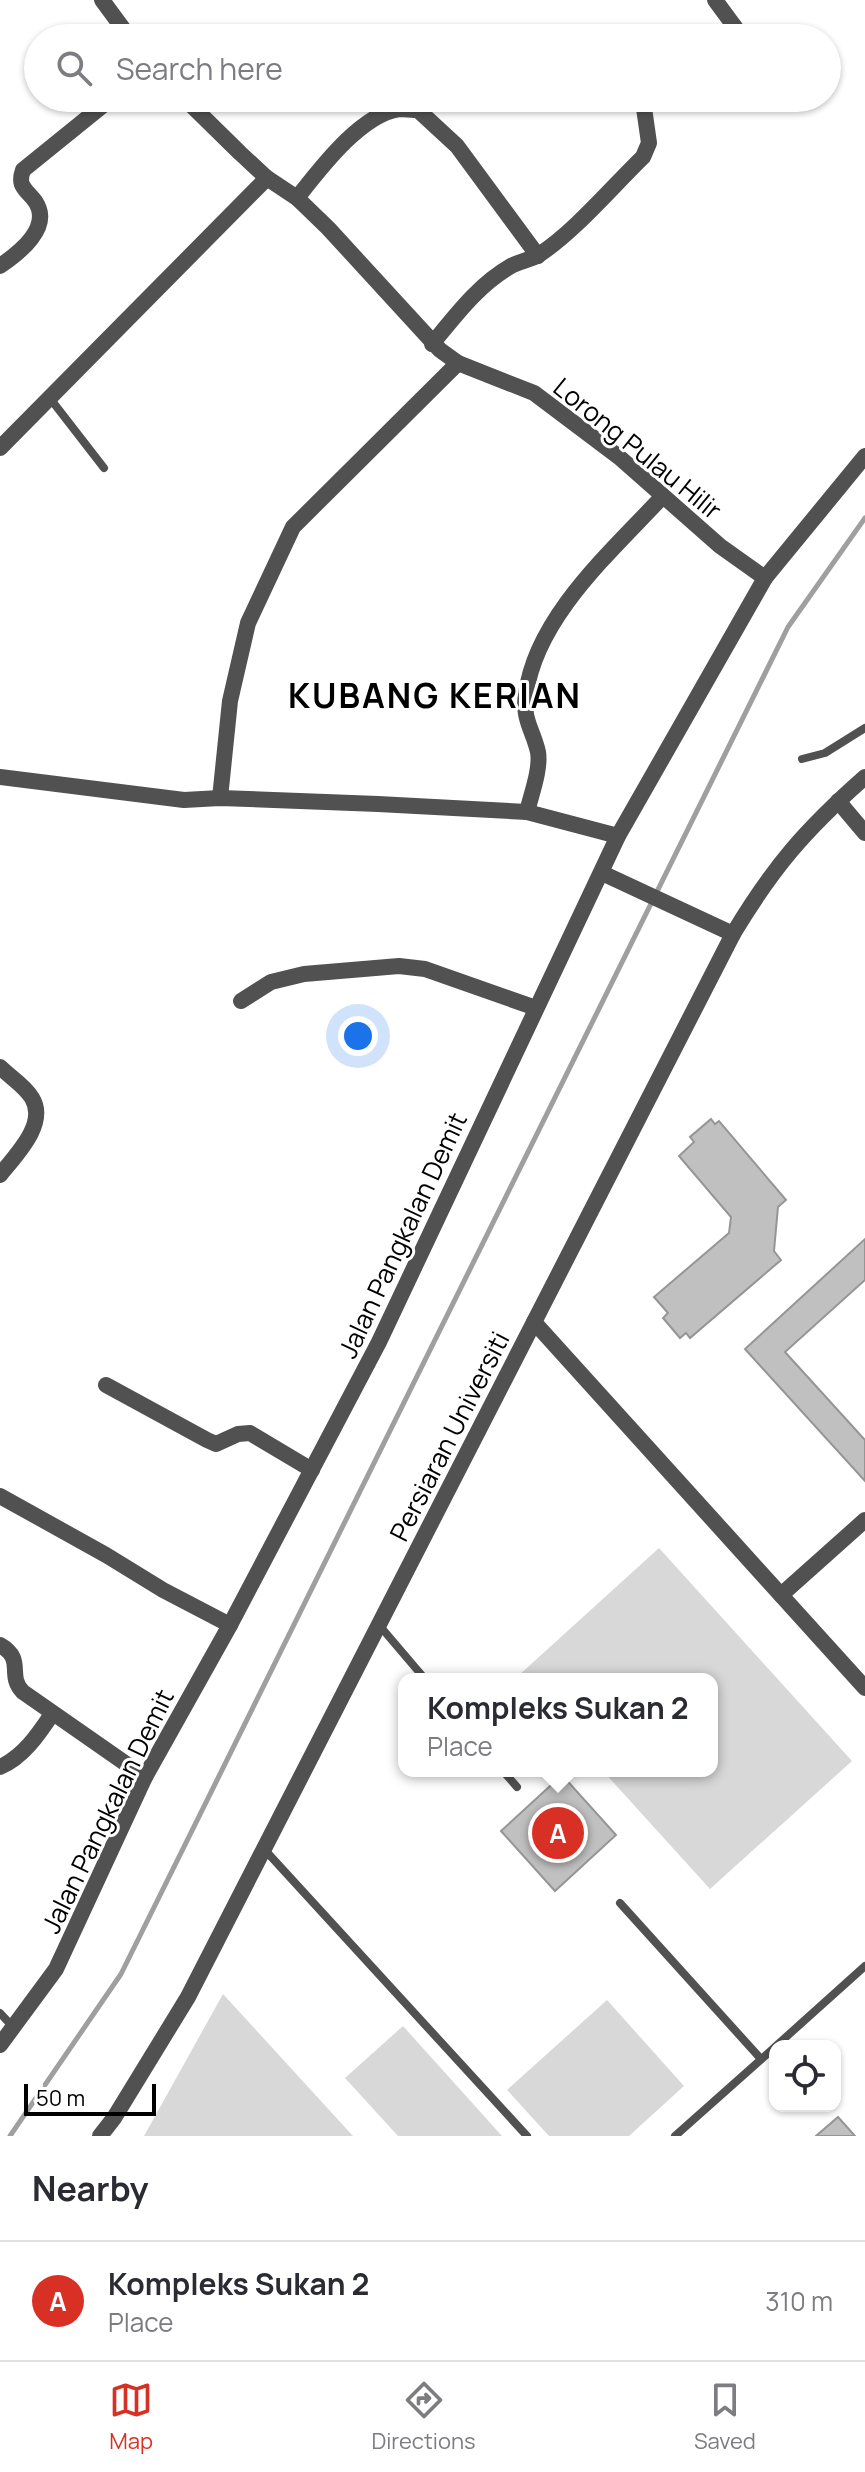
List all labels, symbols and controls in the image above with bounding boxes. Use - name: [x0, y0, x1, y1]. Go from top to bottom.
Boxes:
- search box: [24, 24, 841, 112]
- icon: search: [52, 46, 96, 90]
- text: Search here: [116, 48, 283, 89]
- street label: Lorong Pulau Hilir: [546, 369, 730, 527]
- district label: KUBANG KERIAN: [288, 672, 582, 718]
- your location: [338, 1016, 378, 1056]
- street label: Jalan Pangkalan Demit: [329, 1106, 475, 1364]
- street label: Persiaran Universiti: [381, 1325, 517, 1547]
- popup: [398, 1673, 718, 1777]
- street label: Jalan Pangkalan Demit: [32, 1683, 182, 1939]
- text: Kompleks Sukan 2: [427, 1687, 689, 1728]
- text: Place: [427, 1728, 493, 1764]
- pin: A: [532, 1803, 584, 1863]
- map controls: [769, 2040, 841, 2112]
- button: locate: [769, 2040, 841, 2112]
- scale bar: [24, 2080, 156, 2116]
- text: 50 m: [36, 2083, 85, 2113]
- text: Nearby: [32, 2165, 148, 2211]
- text: Kompleks Sukan 2: [108, 2263, 369, 2304]
- text: A: [49, 2283, 67, 2319]
- text: 310 m: [765, 2283, 833, 2319]
- text: Place: [108, 2304, 173, 2340]
- tab: Map: [109, 2378, 153, 2456]
- tab: Directions: [371, 2378, 476, 2456]
- tab: Saved: [694, 2378, 756, 2456]

